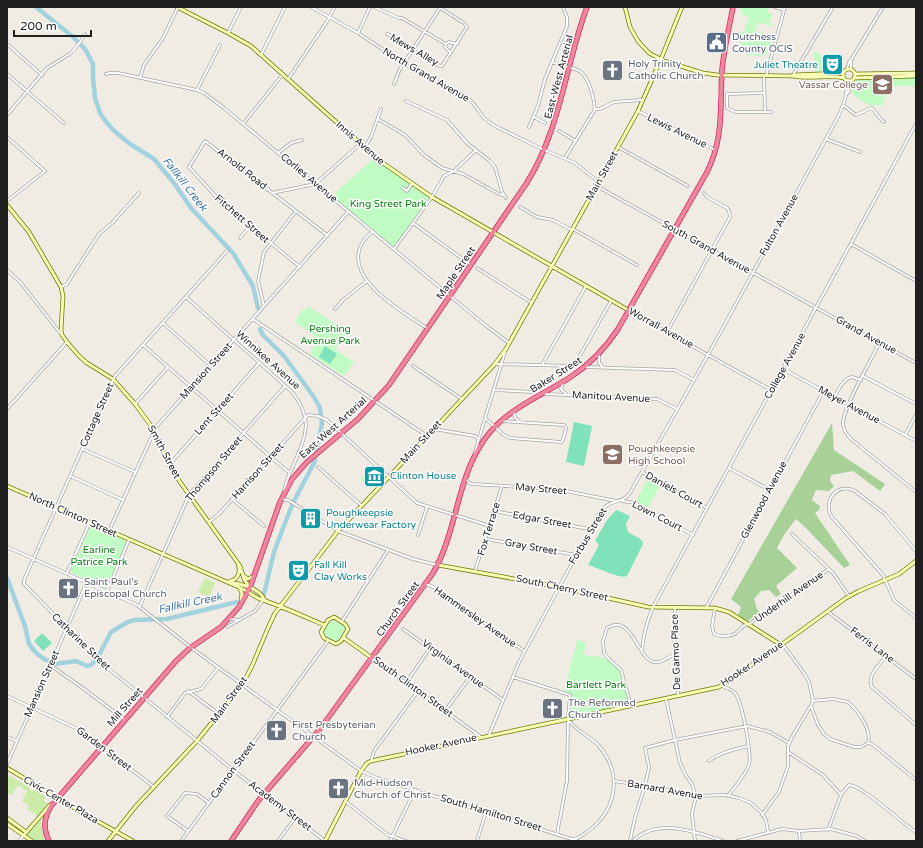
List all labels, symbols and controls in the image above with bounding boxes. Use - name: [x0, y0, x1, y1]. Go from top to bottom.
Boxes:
- scale bar: [14, 12, 91, 38]
- text: 200 m: [20, 19, 57, 33]
- public building icon: Dutchess County OCIS: [703, 30, 729, 56]
- street label: Mews Alley: [388, 31, 441, 69]
- place label: Dutchess County OCIS: [732, 31, 793, 55]
- street label: East-West Arterial: [542, 34, 576, 120]
- street label: North Grand Avenue: [381, 45, 472, 105]
- theatre icon: Juliet Theatre: [820, 52, 846, 78]
- church icon: Holy Trinity Catholic Church: [599, 57, 625, 83]
- place label: Holy Trinity Catholic Church: [628, 58, 704, 82]
- place label: Juliet Theatre: [754, 59, 818, 71]
- school or university icon: Vassar College: [870, 72, 896, 98]
- place label: Vassar College: [799, 79, 868, 91]
- street label: Lewis Avenue: [645, 111, 709, 151]
- street label: Innis Avenue: [333, 119, 387, 168]
- street label: Arnold Road: [215, 146, 269, 192]
- street label: Main Street: [583, 149, 621, 203]
- street label: Corlies Avenue: [278, 151, 340, 205]
- water label: Fallkill Creek: [160, 155, 211, 214]
- street label: Fitchett Street: [212, 192, 272, 246]
- street label: Fulton Avenue: [757, 192, 801, 258]
- park label: King Street Park: [350, 198, 427, 210]
- street label: South Grand Avenue: [660, 218, 752, 276]
- street label: Maple Street: [434, 244, 478, 302]
- street label: Worrall Avenue: [626, 305, 696, 351]
- street label: Grand Avenue: [833, 313, 899, 357]
- park label: Pershing Avenue Park: [300, 323, 360, 347]
- street label: Winnikee Avenue: [233, 328, 303, 392]
- street label: College Avenue: [762, 330, 808, 401]
- street label: Mansion Street: [177, 340, 235, 402]
- street label: Baker Street: [528, 354, 584, 396]
- street label: Cottage Street: [77, 381, 117, 449]
- street label: Meyer Avenue: [816, 384, 882, 426]
- street label: Manitou Avenue: [572, 389, 651, 405]
- street label: Lent Street: [192, 390, 236, 437]
- street label: East-West Arterial: [297, 395, 369, 461]
- street label: Main Street: [398, 418, 444, 466]
- street label: Smith Street: [145, 423, 183, 481]
- street label: Thompson Street: [183, 434, 245, 504]
- street label: Harrison Street: [230, 440, 286, 502]
- school or university icon: Poughkeepsie High School: [599, 442, 625, 468]
- place label: Poughkeepsie High School: [628, 443, 695, 467]
- street label: Glenwood Avenue: [738, 459, 790, 541]
- museum icon: Clinton House: [362, 463, 388, 489]
- street label: Daniels Court: [643, 469, 705, 511]
- place label: Clinton House: [390, 470, 457, 482]
- street label: May Street: [515, 481, 567, 497]
- street label: North Clinton Street: [27, 490, 119, 540]
- street label: Lown Court: [630, 498, 684, 534]
- street label: Fox Terrace: [475, 501, 503, 557]
- street label: Forbus Street: [566, 505, 610, 567]
- building icon: Poughkeepsie Underwear Factory: [297, 506, 323, 532]
- place label: Poughkeepsie Underwear Factory: [326, 507, 417, 531]
- street label: Edgar Street: [512, 509, 573, 531]
- street label: Gray Street: [504, 536, 559, 558]
- park label: Earline Patrice Park: [70, 544, 128, 568]
- theatre icon: Fall Kill Clay Works: [285, 558, 311, 584]
- place label: Fall Kill Clay Works: [314, 559, 367, 583]
- street label: Underhill Avenue: [752, 569, 826, 625]
- street label: South Cherry Street: [515, 572, 609, 604]
- church icon: Saint Paul's Episcopal Church: [56, 575, 82, 601]
- place label: Saint Paul's Episcopal Church: [84, 576, 167, 600]
- street label: Church Street: [374, 579, 422, 639]
- street label: Hammersley Avenue: [432, 584, 519, 650]
- water label: Fallkill Creek: [157, 590, 224, 616]
- street label: Catharine Street: [49, 611, 113, 673]
- street label: De Garmo Place: [669, 613, 683, 690]
- street label: Ferris Lane: [848, 625, 897, 666]
- street label: Virginia Avenue: [419, 637, 487, 691]
- street label: Hooker Avenue: [718, 638, 786, 689]
- street label: Mansion Street: [22, 649, 62, 719]
- street label: South Clinton Street: [371, 654, 455, 720]
- street label: Main Street: [208, 674, 250, 726]
- park label: Bartlett Park: [566, 679, 627, 691]
- street label: Mill Street: [105, 685, 145, 729]
- church icon: The Reformed Church: [539, 696, 565, 722]
- place label: The Reformed Church: [568, 697, 636, 721]
- church icon: First Presbyterian Church: [263, 718, 289, 744]
- place label: First Presbyterian Church: [292, 719, 376, 743]
- street label: Garden Street: [74, 724, 134, 774]
- street label: Hooker Avenue: [404, 731, 478, 758]
- street label: Cannon Street: [208, 739, 258, 801]
- street label: Civic Center Plaza: [21, 774, 101, 826]
- church icon: Mid-Hudson Church of Christ: [326, 776, 352, 802]
- place label: Mid-Hudson Church of Christ: [354, 777, 431, 801]
- street label: Barnard Avenue: [626, 777, 704, 803]
- street label: Academy Street: [246, 778, 314, 834]
- street label: South Hamilton Street: [439, 792, 543, 834]

